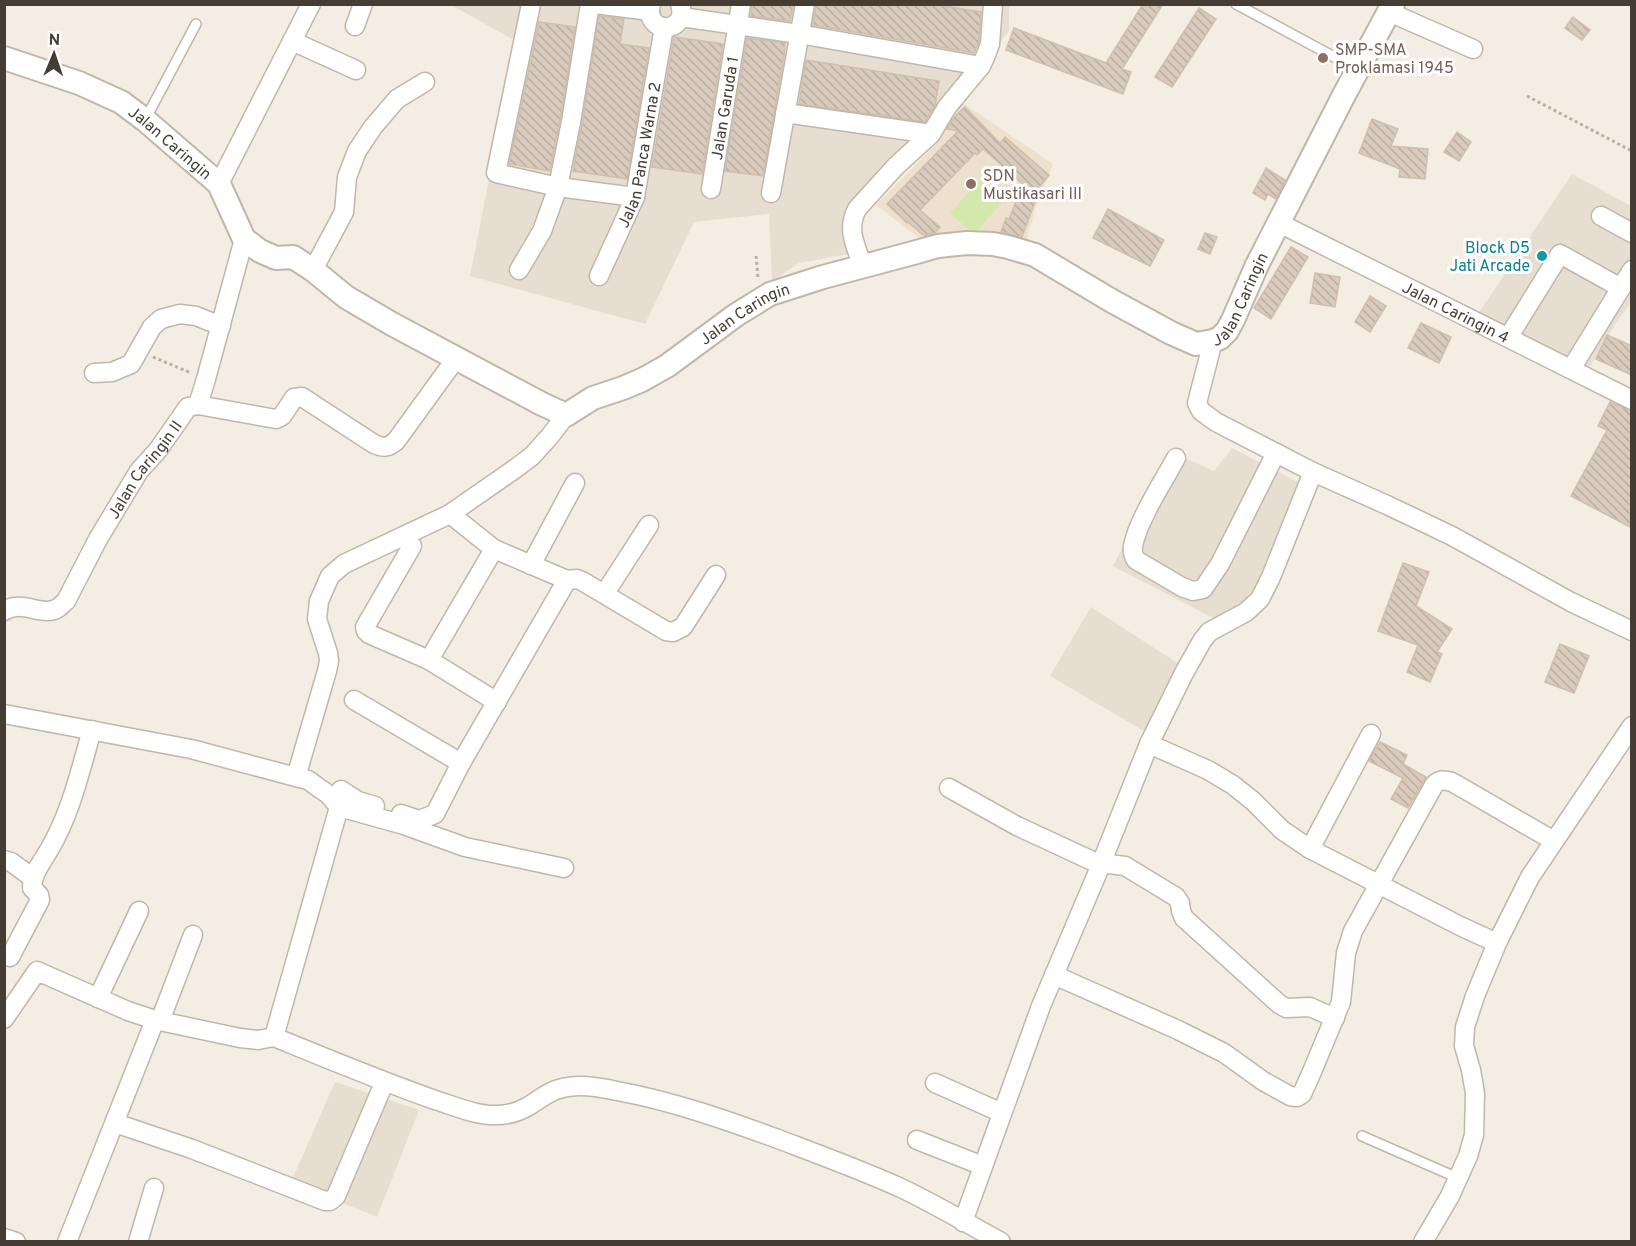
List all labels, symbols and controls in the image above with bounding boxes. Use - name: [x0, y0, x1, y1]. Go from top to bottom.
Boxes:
- north arrow: [24, 24, 84, 84]
- text: N: [48, 31, 61, 51]
- place label: SMP-SMA Proklamasi 1945: [1335, 41, 1454, 79]
- marker: SMP-SMA Proklamasi 1945: [1316, 51, 1330, 65]
- street label: Jalan Garuda 1: [708, 55, 744, 162]
- street label: Jalan Panca Warna 2: [614, 81, 666, 231]
- street label: Jalan Caringin: [124, 103, 215, 185]
- place label: SDN Mustikasari III: [983, 167, 1082, 205]
- marker: SDN Mustikasari III: [964, 177, 978, 191]
- place label: Block D5 Jati Arcade: [1449, 239, 1530, 277]
- marker: Block D5 Jati Arcade: [1535, 249, 1549, 263]
- street label: Jalan Caringin: [1210, 250, 1274, 352]
- street label: Jalan Caringin 4: [1398, 278, 1512, 349]
- street label: Jalan Caringin: [696, 280, 793, 350]
- street label: Jalan Caringin II: [105, 417, 187, 523]

